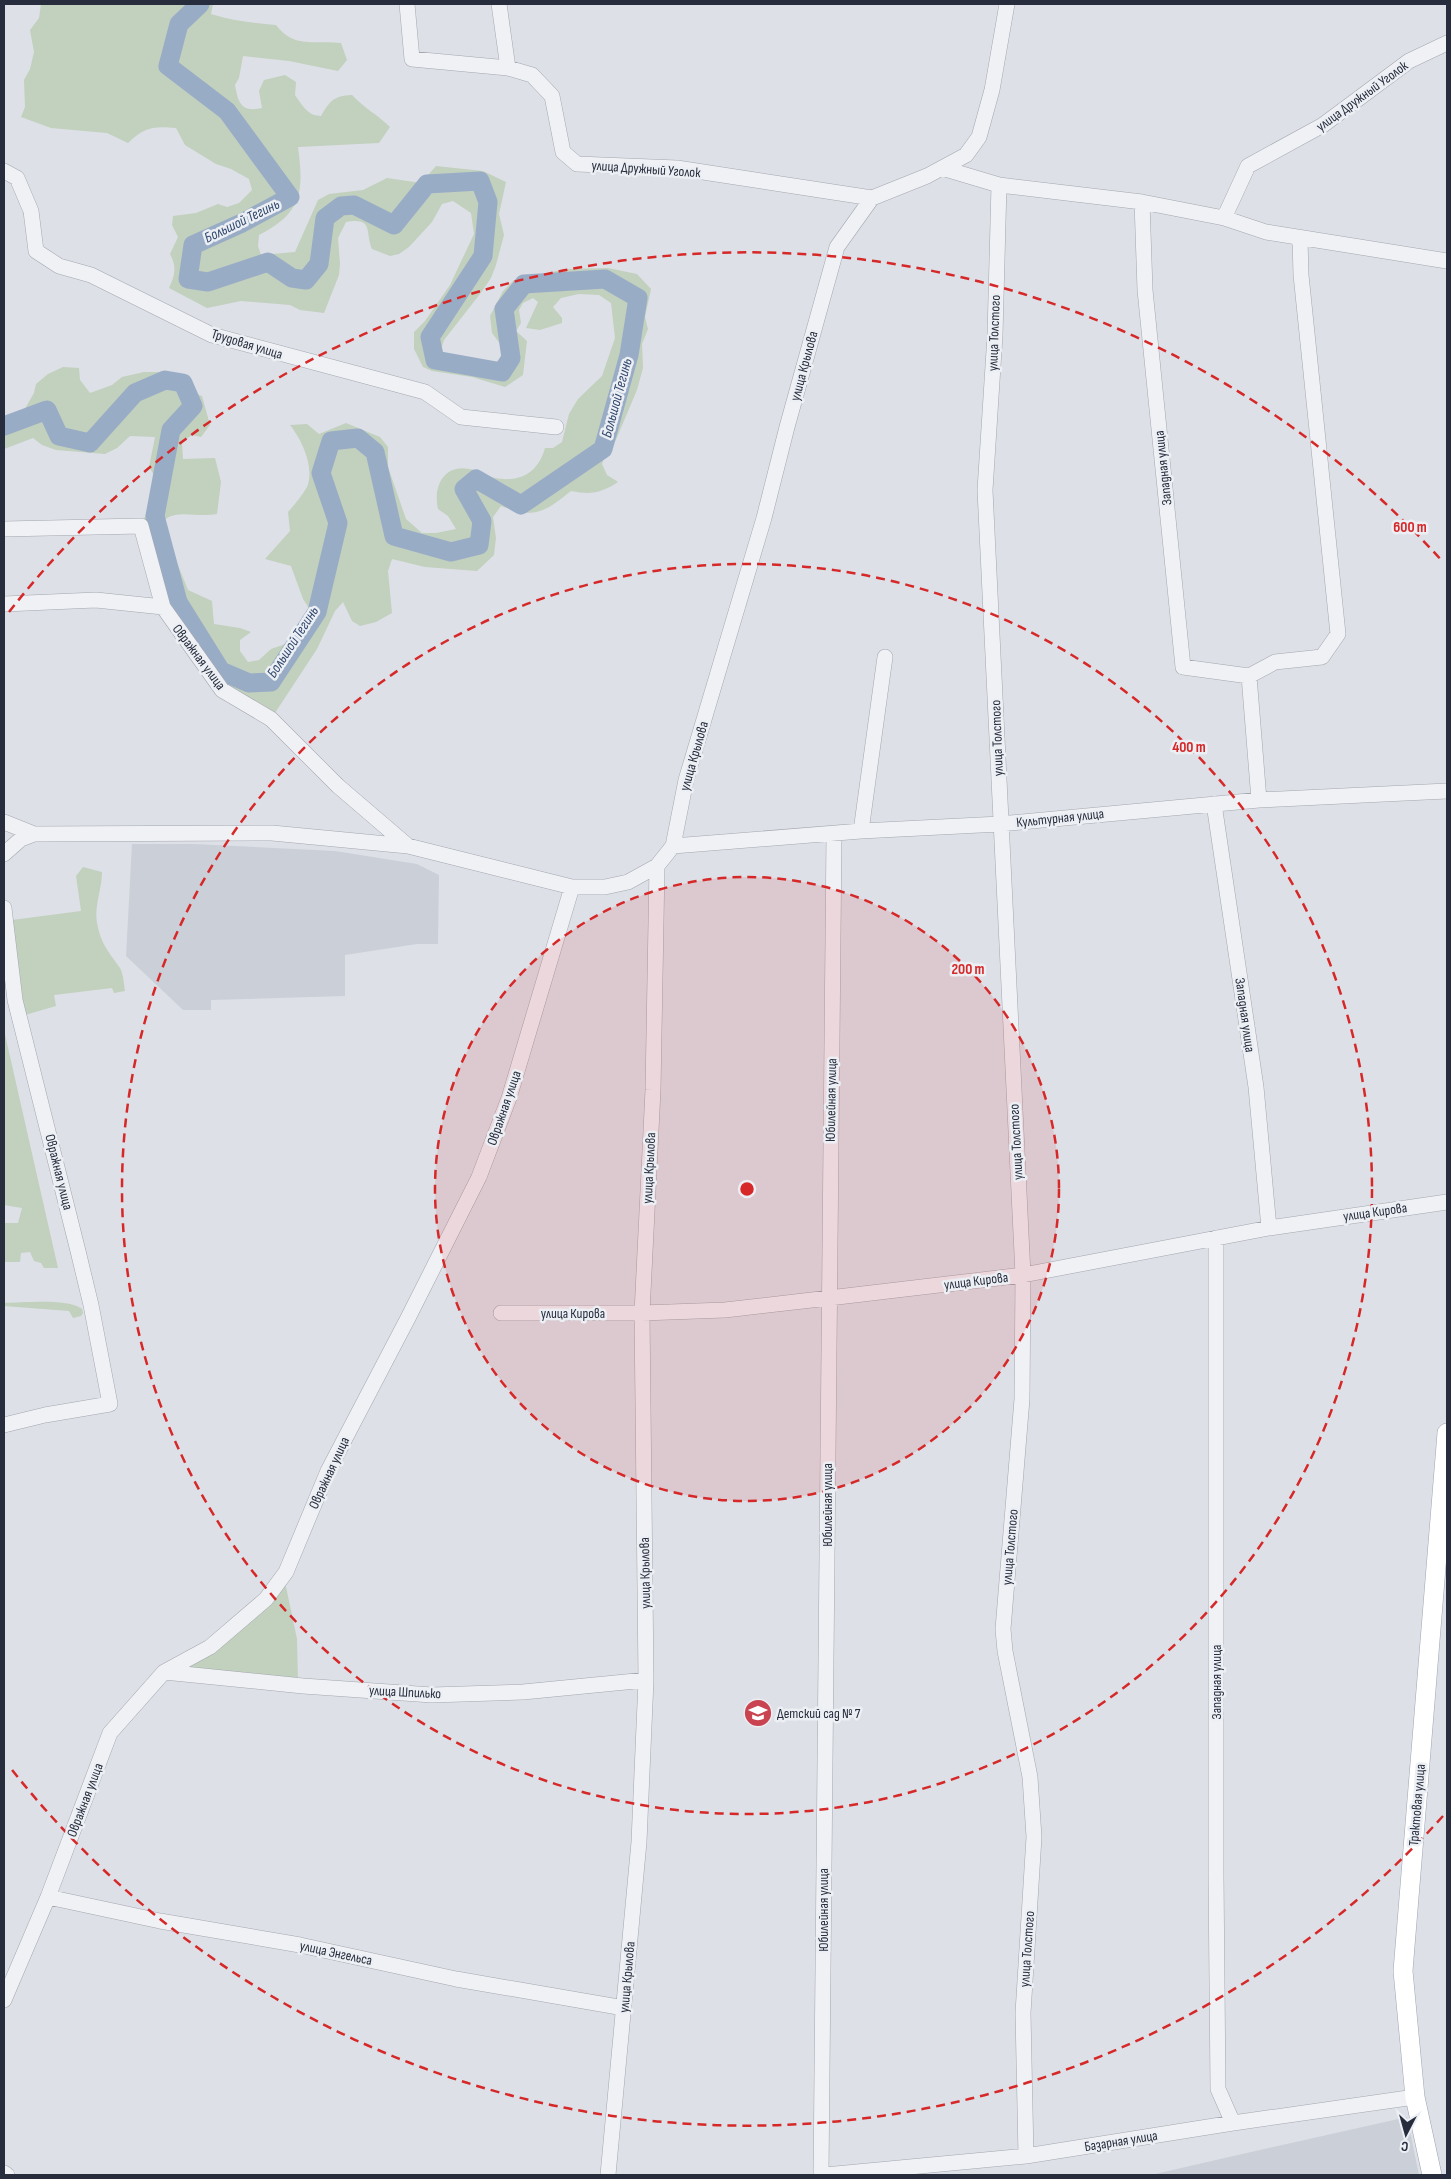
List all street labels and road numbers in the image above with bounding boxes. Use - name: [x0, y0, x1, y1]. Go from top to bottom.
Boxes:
- street label: улица Дружный Уголок: [1313, 57, 1412, 135]
- street label: улица Дружный Уголок: [591, 157, 702, 181]
- street label: улица Толстого: [984, 294, 1004, 371]
- street label: Трудовая улица: [209, 325, 285, 363]
- street label: улица Крылова: [787, 329, 821, 403]
- street label: Западная улица: [1151, 430, 1175, 506]
- street label: Овражная улица: [169, 621, 229, 693]
- street label: улица Толстого: [987, 699, 1007, 776]
- street label: улица Крылова: [676, 719, 712, 793]
- street label: Культурная улица: [1015, 805, 1105, 831]
- street label: Западная улица: [1231, 977, 1259, 1053]
- street label: Юбилейная улица: [822, 1058, 840, 1142]
- street label: Овражная улица: [483, 1068, 525, 1148]
- street label: улица Толстого: [1006, 1103, 1026, 1181]
- street label: Овражная улица: [41, 1132, 77, 1212]
- street label: улица Крылова: [639, 1132, 659, 1204]
- street label: улица Кирова: [1342, 1199, 1408, 1225]
- street label: улица Кирова: [943, 1269, 1009, 1293]
- street label: улица Кирова: [541, 1305, 605, 1322]
- street label: Овражная улица: [305, 1434, 353, 1512]
- street label: Юбилейная улица: [819, 1463, 836, 1547]
- street label: улица Толстого: [998, 1508, 1022, 1586]
- street label: улица Крылова: [636, 1537, 654, 1609]
- street label: Западная улица: [1208, 1645, 1225, 1720]
- street label: улица Шпилько: [368, 1682, 442, 1702]
- street label: Овражная улица: [63, 1761, 107, 1839]
- street label: Трактовая улица: [1405, 1763, 1429, 1847]
- street label: Юбилейная улица: [815, 1868, 832, 1952]
- street label: улица Толстого: [1016, 1910, 1038, 1988]
- street label: улица Энгельса: [298, 1937, 374, 1969]
- street label: улица Крылова: [615, 1941, 639, 2013]
- street label: Базарная улица: [1083, 2127, 1159, 2155]

